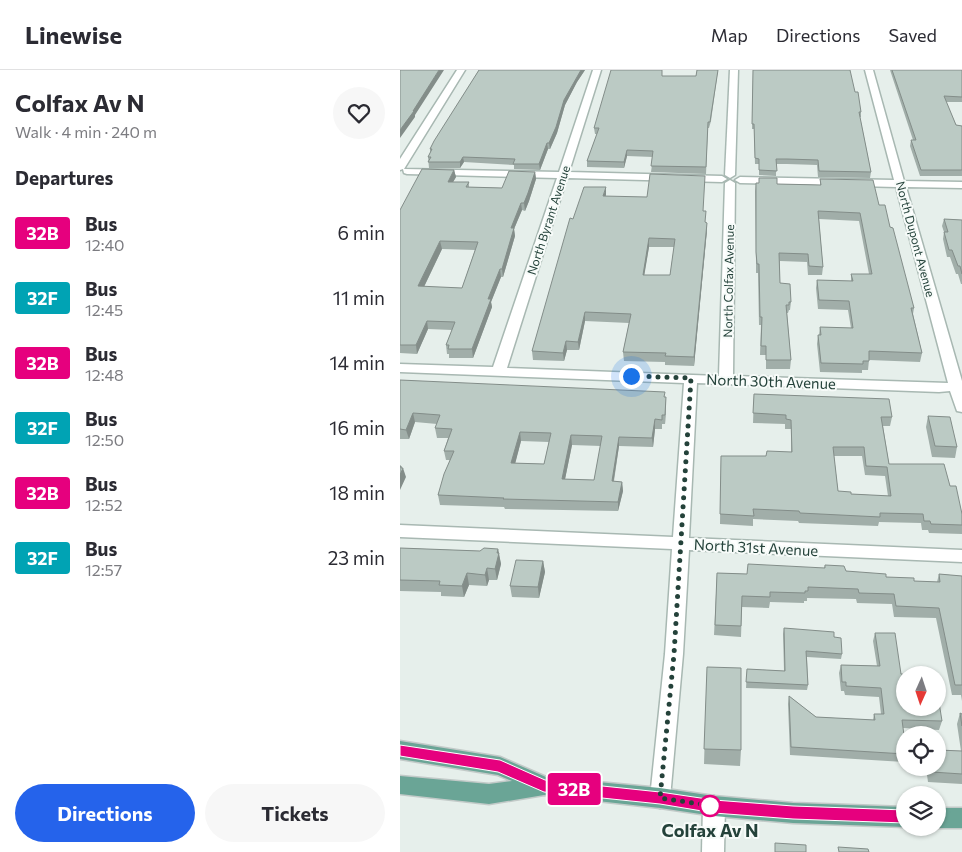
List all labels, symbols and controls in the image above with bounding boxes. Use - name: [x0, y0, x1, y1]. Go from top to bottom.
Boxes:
- text: Linewise: [25, 20, 122, 49]
- text: Map: [711, 24, 748, 46]
- text: Directions: [776, 24, 860, 46]
- text: Saved: [888, 24, 937, 46]
- button: heart: [333, 87, 385, 139]
- text: Colfax Av N: [15, 88, 144, 117]
- text: Walk · 4 min · 240 m: [15, 122, 157, 141]
- street label: North Byrant Avenue: [524, 164, 572, 276]
- text: Departures: [15, 166, 113, 189]
- street label: North Dupont Avenue: [894, 180, 938, 298]
- text: Bus: [85, 212, 117, 235]
- text: 6 min: [337, 221, 385, 244]
- text: 32B: [26, 222, 59, 244]
- street label: North Colfax Avenue: [720, 224, 736, 338]
- text: 12:40: [85, 235, 125, 254]
- text: Bus: [85, 277, 117, 300]
- text: 11 min: [333, 286, 385, 309]
- text: 32F: [27, 287, 58, 309]
- text: 12:45: [85, 300, 123, 319]
- text: Bus: [85, 342, 117, 365]
- text: 14 min: [329, 351, 385, 374]
- text: 32B: [26, 352, 59, 374]
- your location: [619, 364, 644, 389]
- text: 12:48: [85, 365, 124, 384]
- street label: North 30th Avenue: [706, 370, 836, 392]
- text: Bus: [85, 407, 117, 430]
- text: 16 min: [329, 416, 385, 439]
- text: 32F: [27, 417, 58, 439]
- text: 12:50: [85, 430, 124, 449]
- text: Bus: [85, 472, 117, 495]
- text: 18 min: [329, 481, 385, 504]
- text: 32B: [26, 482, 59, 504]
- text: 12:52: [85, 495, 123, 514]
- street label: North 31st Avenue: [693, 535, 819, 559]
- text: Bus: [85, 537, 117, 560]
- text: 23 min: [328, 546, 385, 569]
- text: 32F: [27, 547, 58, 569]
- text: 12:57: [85, 560, 122, 579]
- north arrow: [896, 666, 946, 716]
- map controls: [896, 666, 946, 836]
- button: locate: [896, 726, 946, 776]
- line badge: 32B: [545, 773, 603, 805]
- text: 32B: [558, 778, 590, 800]
- button: Directions: [15, 784, 195, 842]
- button: Tickets: [205, 784, 385, 842]
- button: layers: [896, 786, 946, 836]
- marker: Colfax Av N: [699, 795, 721, 817]
- place label: Colfax Av N: [661, 819, 759, 841]

